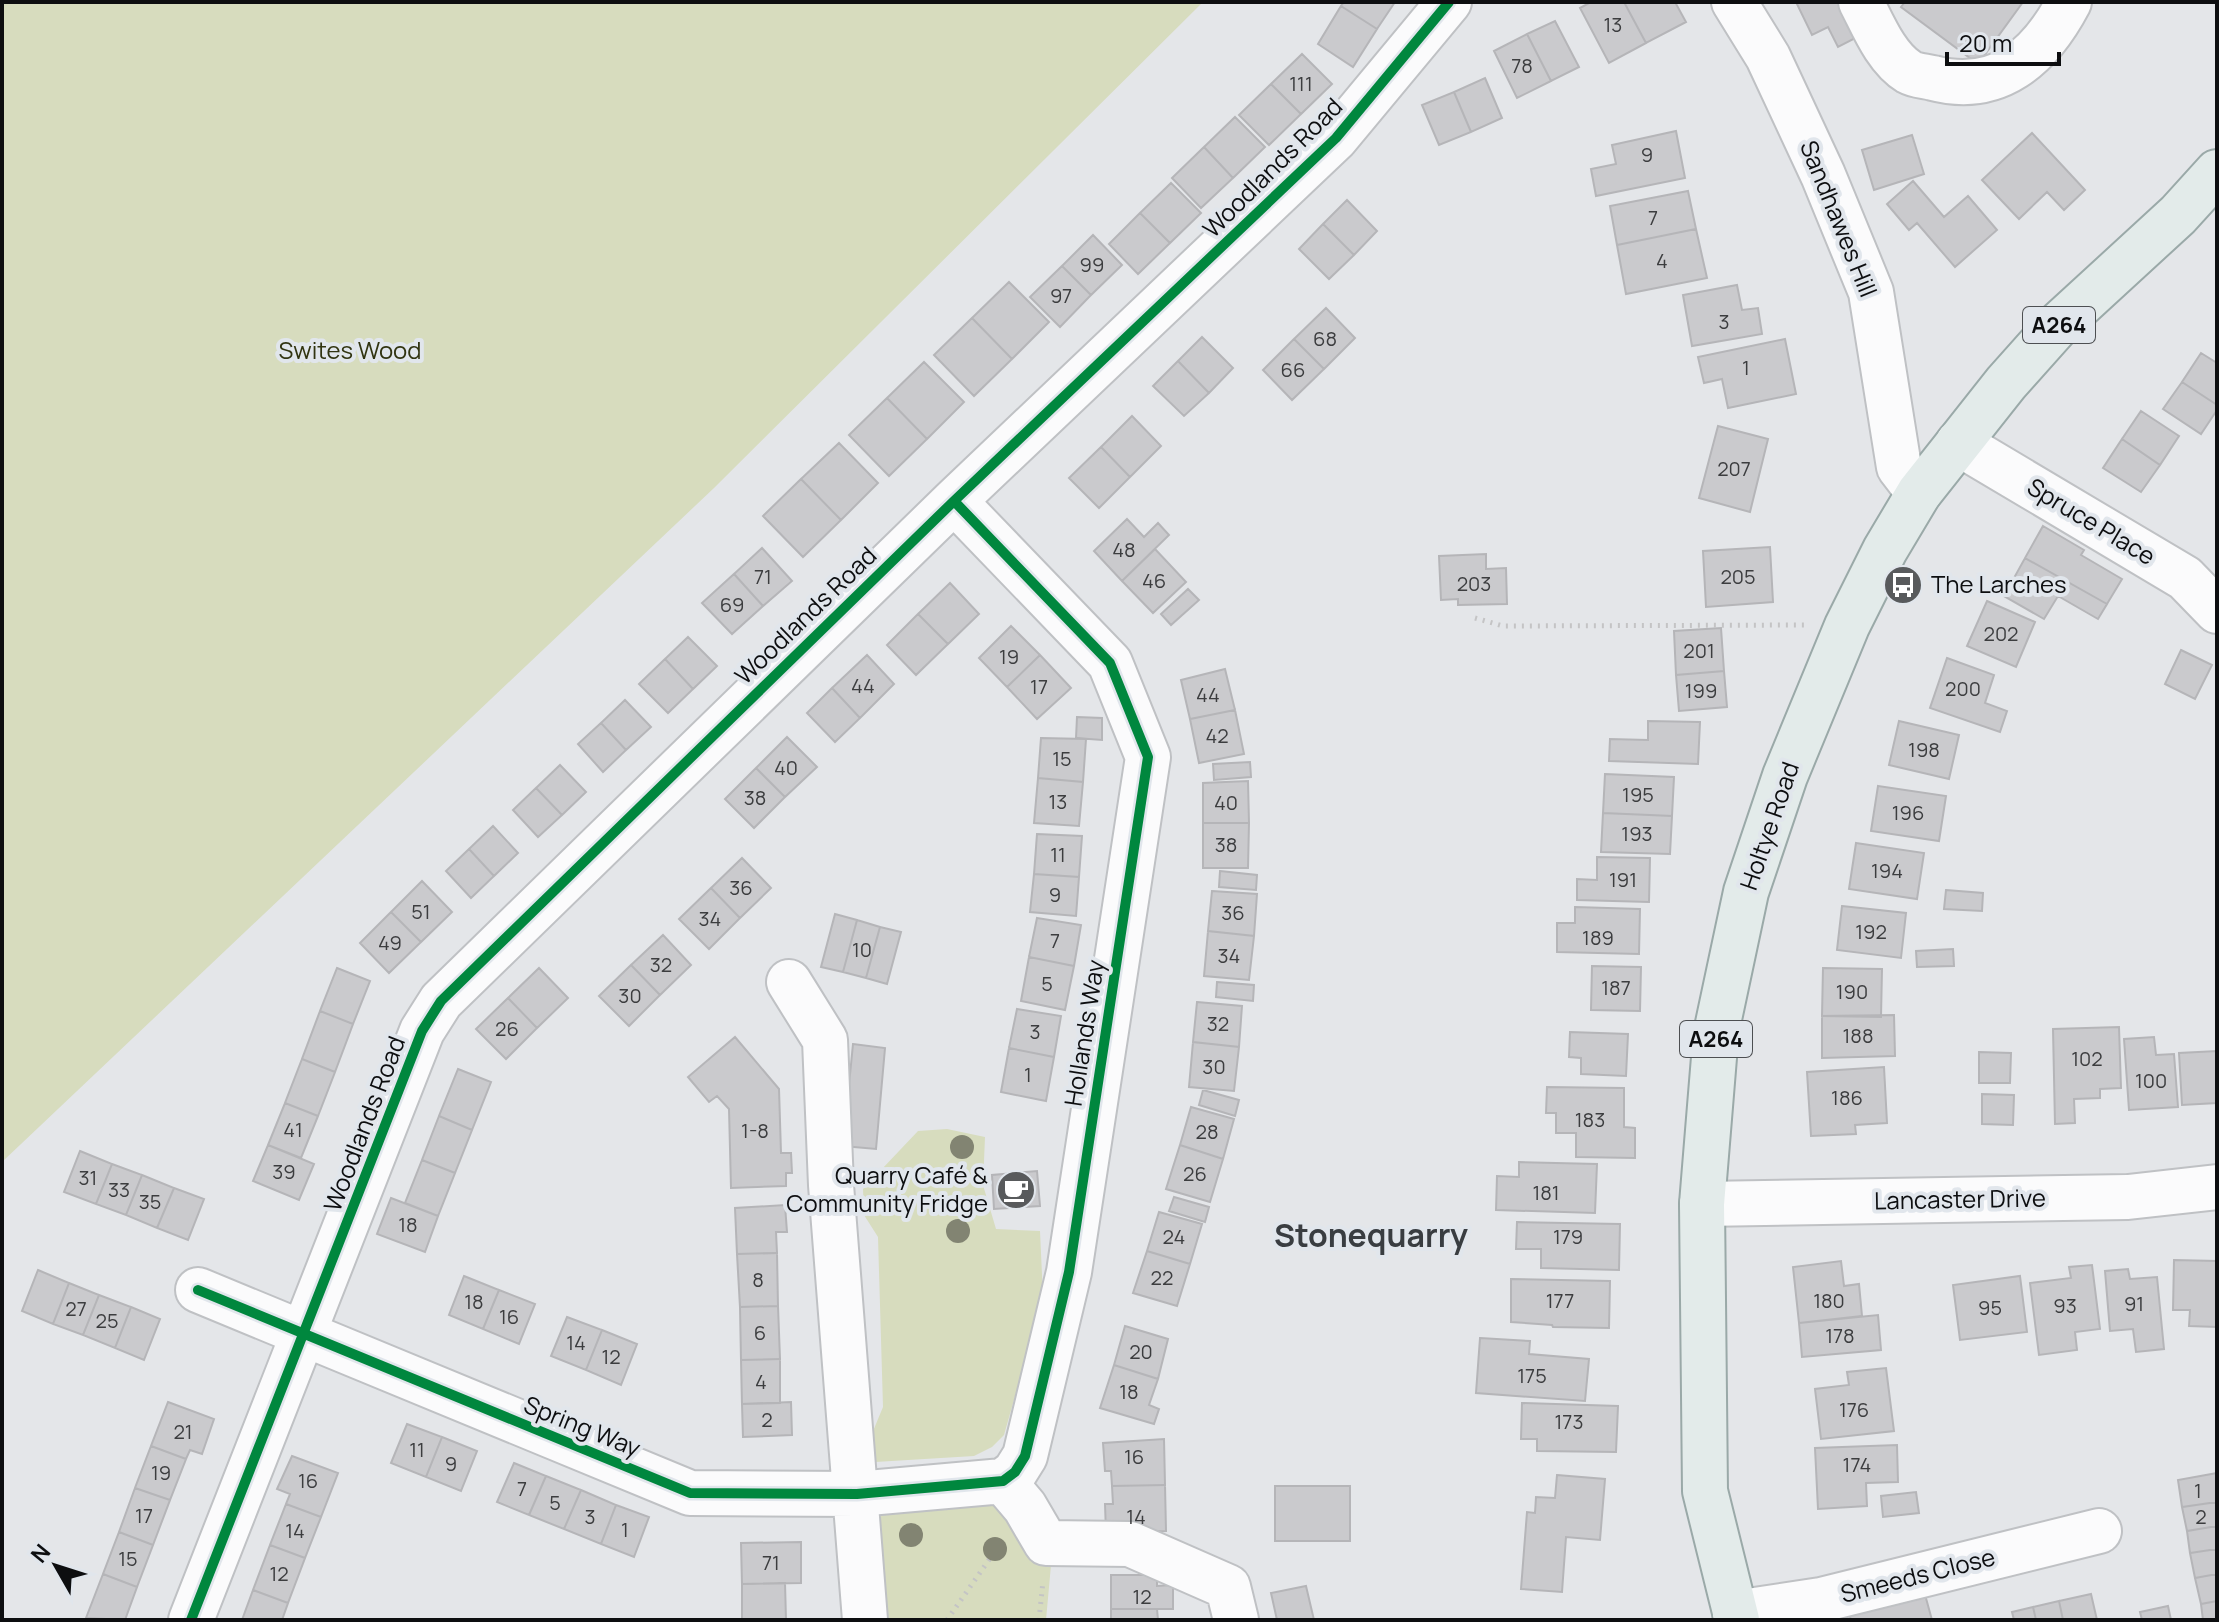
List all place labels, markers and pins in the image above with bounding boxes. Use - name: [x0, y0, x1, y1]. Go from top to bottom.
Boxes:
- bus stop icon: The Larches: [1882, 564, 1924, 606]
- place label: The Larches: [1931, 567, 2067, 600]
- place label: Quarry Café & Community Fridge: [786, 1158, 988, 1219]
- cafe icon: Quarry Café & Community Fridge: [995, 1169, 1037, 1211]

